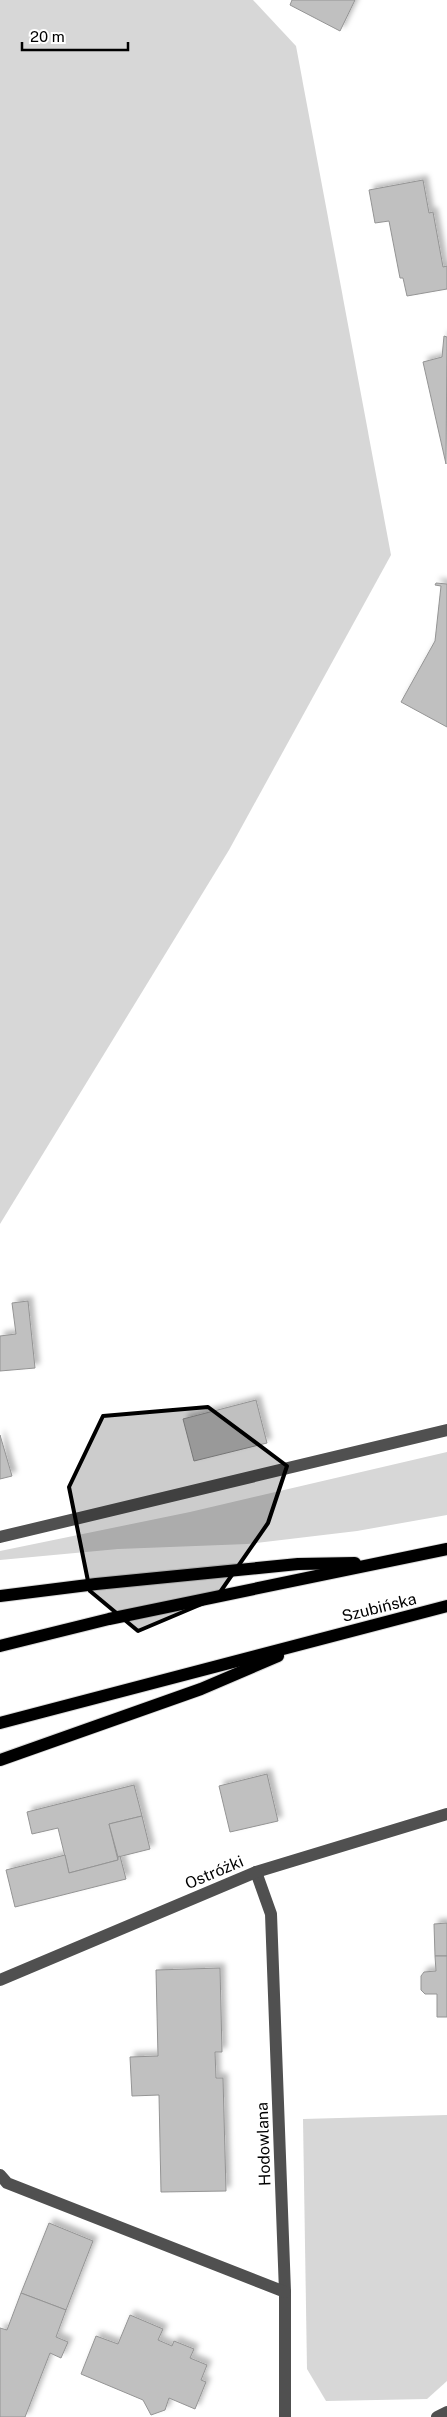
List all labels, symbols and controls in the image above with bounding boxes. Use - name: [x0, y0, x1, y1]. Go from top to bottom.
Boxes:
- scale bar: [22, 20, 129, 52]
- text: 20 m: [30, 28, 65, 45]
- street label: Szubińska: [340, 1589, 418, 1626]
- street label: Ostróżki: [182, 1852, 246, 1893]
- street label: Hodowlana: [253, 2102, 274, 2186]

